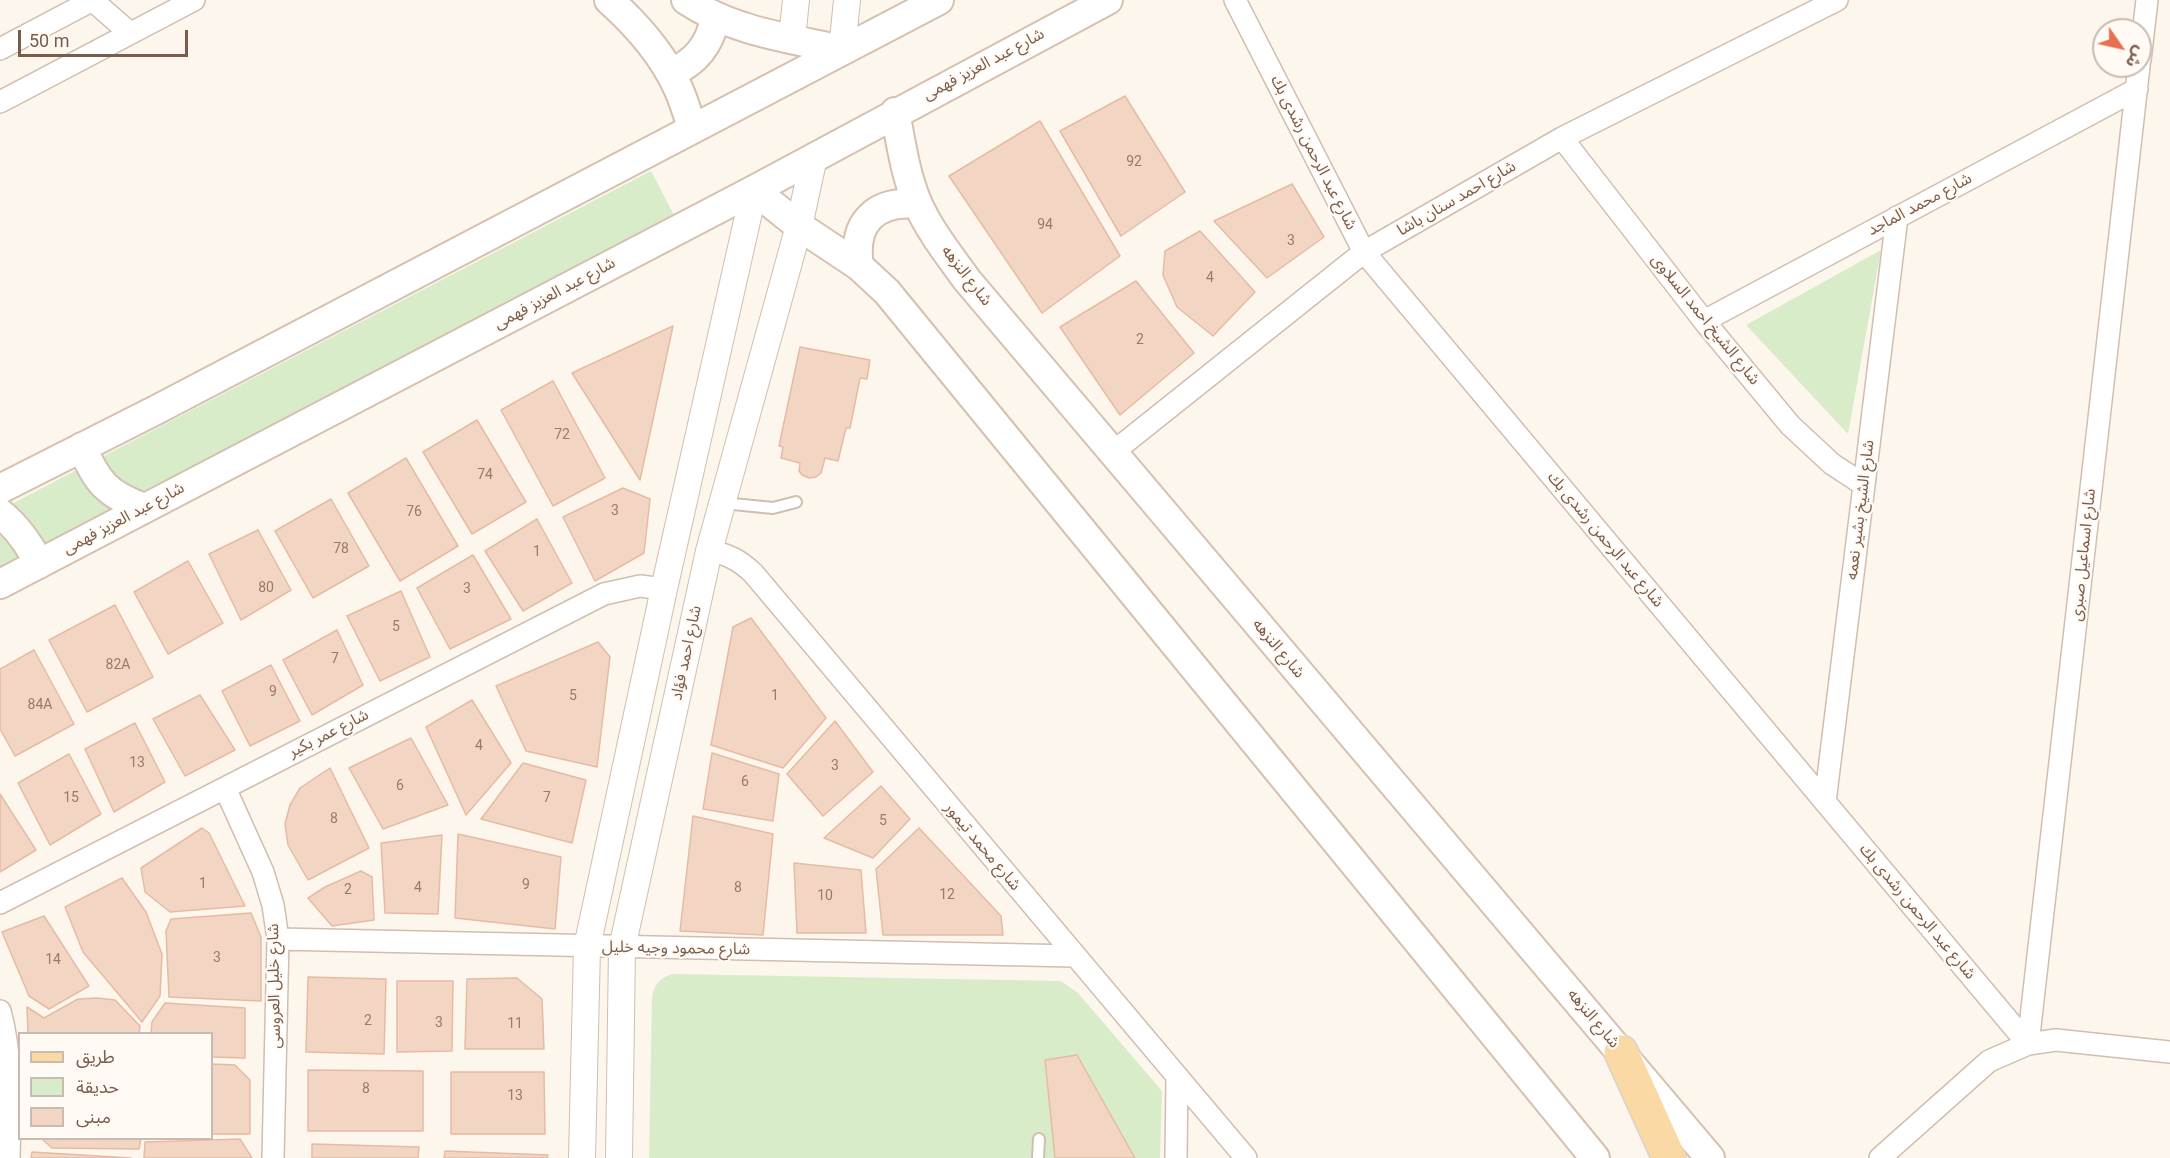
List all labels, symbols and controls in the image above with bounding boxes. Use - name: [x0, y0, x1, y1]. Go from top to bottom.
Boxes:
- scale bar: [21, 18, 190, 56]
- north arrow: [2092, 18, 2152, 78]
- street label: شارع عبد العزيز فهمى: [920, 25, 1048, 105]
- text: 50 m: [29, 30, 69, 51]
- text: ش: [2122, 43, 2150, 72]
- street label: شارع عبد الرحمن رشدى بك: [1266, 73, 1360, 233]
- house number: 92: [1126, 154, 1142, 170]
- street label: شارع احمد سنان باشا: [1394, 157, 1520, 241]
- street label: شارع محمد الماجد: [1865, 169, 1975, 241]
- house number: 94: [1037, 217, 1053, 233]
- house number: 3: [1287, 233, 1295, 249]
- street label: شارع النزهه: [936, 242, 996, 310]
- street label: شارع الشيخ احمد السلاوى: [1646, 251, 1764, 389]
- street label: شارع عبد العزيز فهمى: [491, 254, 619, 334]
- house number: 4: [1206, 270, 1214, 286]
- house number: 2: [1136, 332, 1144, 348]
- house number: 72: [554, 427, 570, 443]
- street label: شارع الشيخ بشير نعمه: [1843, 439, 1879, 581]
- house number: 74: [477, 467, 493, 483]
- street label: شارع عبد الرحمن رشدى بك: [1543, 468, 1667, 612]
- street label: شارع عبد العزيز فهمى: [60, 479, 188, 559]
- street label: شارع اسماعيل صبرى: [2067, 488, 2101, 622]
- house number: 3: [611, 503, 619, 519]
- house number: 76: [406, 504, 422, 520]
- house number: 78: [333, 541, 349, 557]
- house number: 1: [533, 544, 541, 560]
- house number: 80: [258, 580, 274, 596]
- house number: 3: [463, 581, 471, 597]
- street label: شارع احمد فؤاد: [668, 604, 706, 702]
- street label: شارع النزهه: [1248, 616, 1308, 682]
- house number: 5: [392, 619, 400, 635]
- house number: 7: [331, 651, 339, 667]
- house number: 82A: [106, 657, 130, 673]
- house number: 9: [269, 684, 277, 700]
- house number: 5: [569, 688, 577, 704]
- house number: 1: [771, 688, 779, 704]
- house number: 84A: [28, 697, 52, 713]
- street label: شارع عمر بكير: [286, 706, 372, 762]
- house number: 4: [475, 738, 483, 754]
- house number: 13: [129, 755, 145, 771]
- house number: 3: [831, 758, 839, 774]
- house number: 6: [741, 774, 749, 790]
- house number: 6: [396, 778, 404, 794]
- house number: 15: [63, 790, 79, 806]
- house number: 7: [543, 790, 551, 806]
- street label: شارع محمد تيمور: [940, 799, 1024, 895]
- house number: 8: [330, 811, 338, 827]
- house number: 5: [879, 813, 887, 829]
- street label: شارع عبد الرحمن رشدى بك: [1855, 840, 1979, 984]
- house number: 1: [199, 876, 207, 892]
- house number: 9: [522, 877, 530, 893]
- house number: 4: [414, 880, 422, 896]
- house number: 8: [734, 880, 742, 896]
- house number: 2: [344, 882, 352, 898]
- house number: 12: [939, 887, 955, 903]
- house number: 10: [817, 888, 833, 904]
- street label: شارع خليل العروسى: [264, 923, 286, 1049]
- street label: شارع محمود وجيه خليل: [602, 938, 750, 960]
- house number: 3: [213, 950, 221, 966]
- house number: 14: [45, 952, 61, 968]
- street label: شارع النزهه: [1563, 986, 1623, 1052]
- house number: 2: [364, 1013, 372, 1029]
- house number: 3: [435, 1015, 443, 1031]
- house number: 11: [507, 1016, 523, 1032]
- legend: [18, 1032, 213, 1140]
- text: طريق: [76, 1046, 115, 1067]
- text: حديقة: [76, 1076, 119, 1097]
- house number: 8: [362, 1081, 370, 1097]
- house number: 13: [507, 1088, 523, 1104]
- text: مبنى: [76, 1106, 111, 1127]

